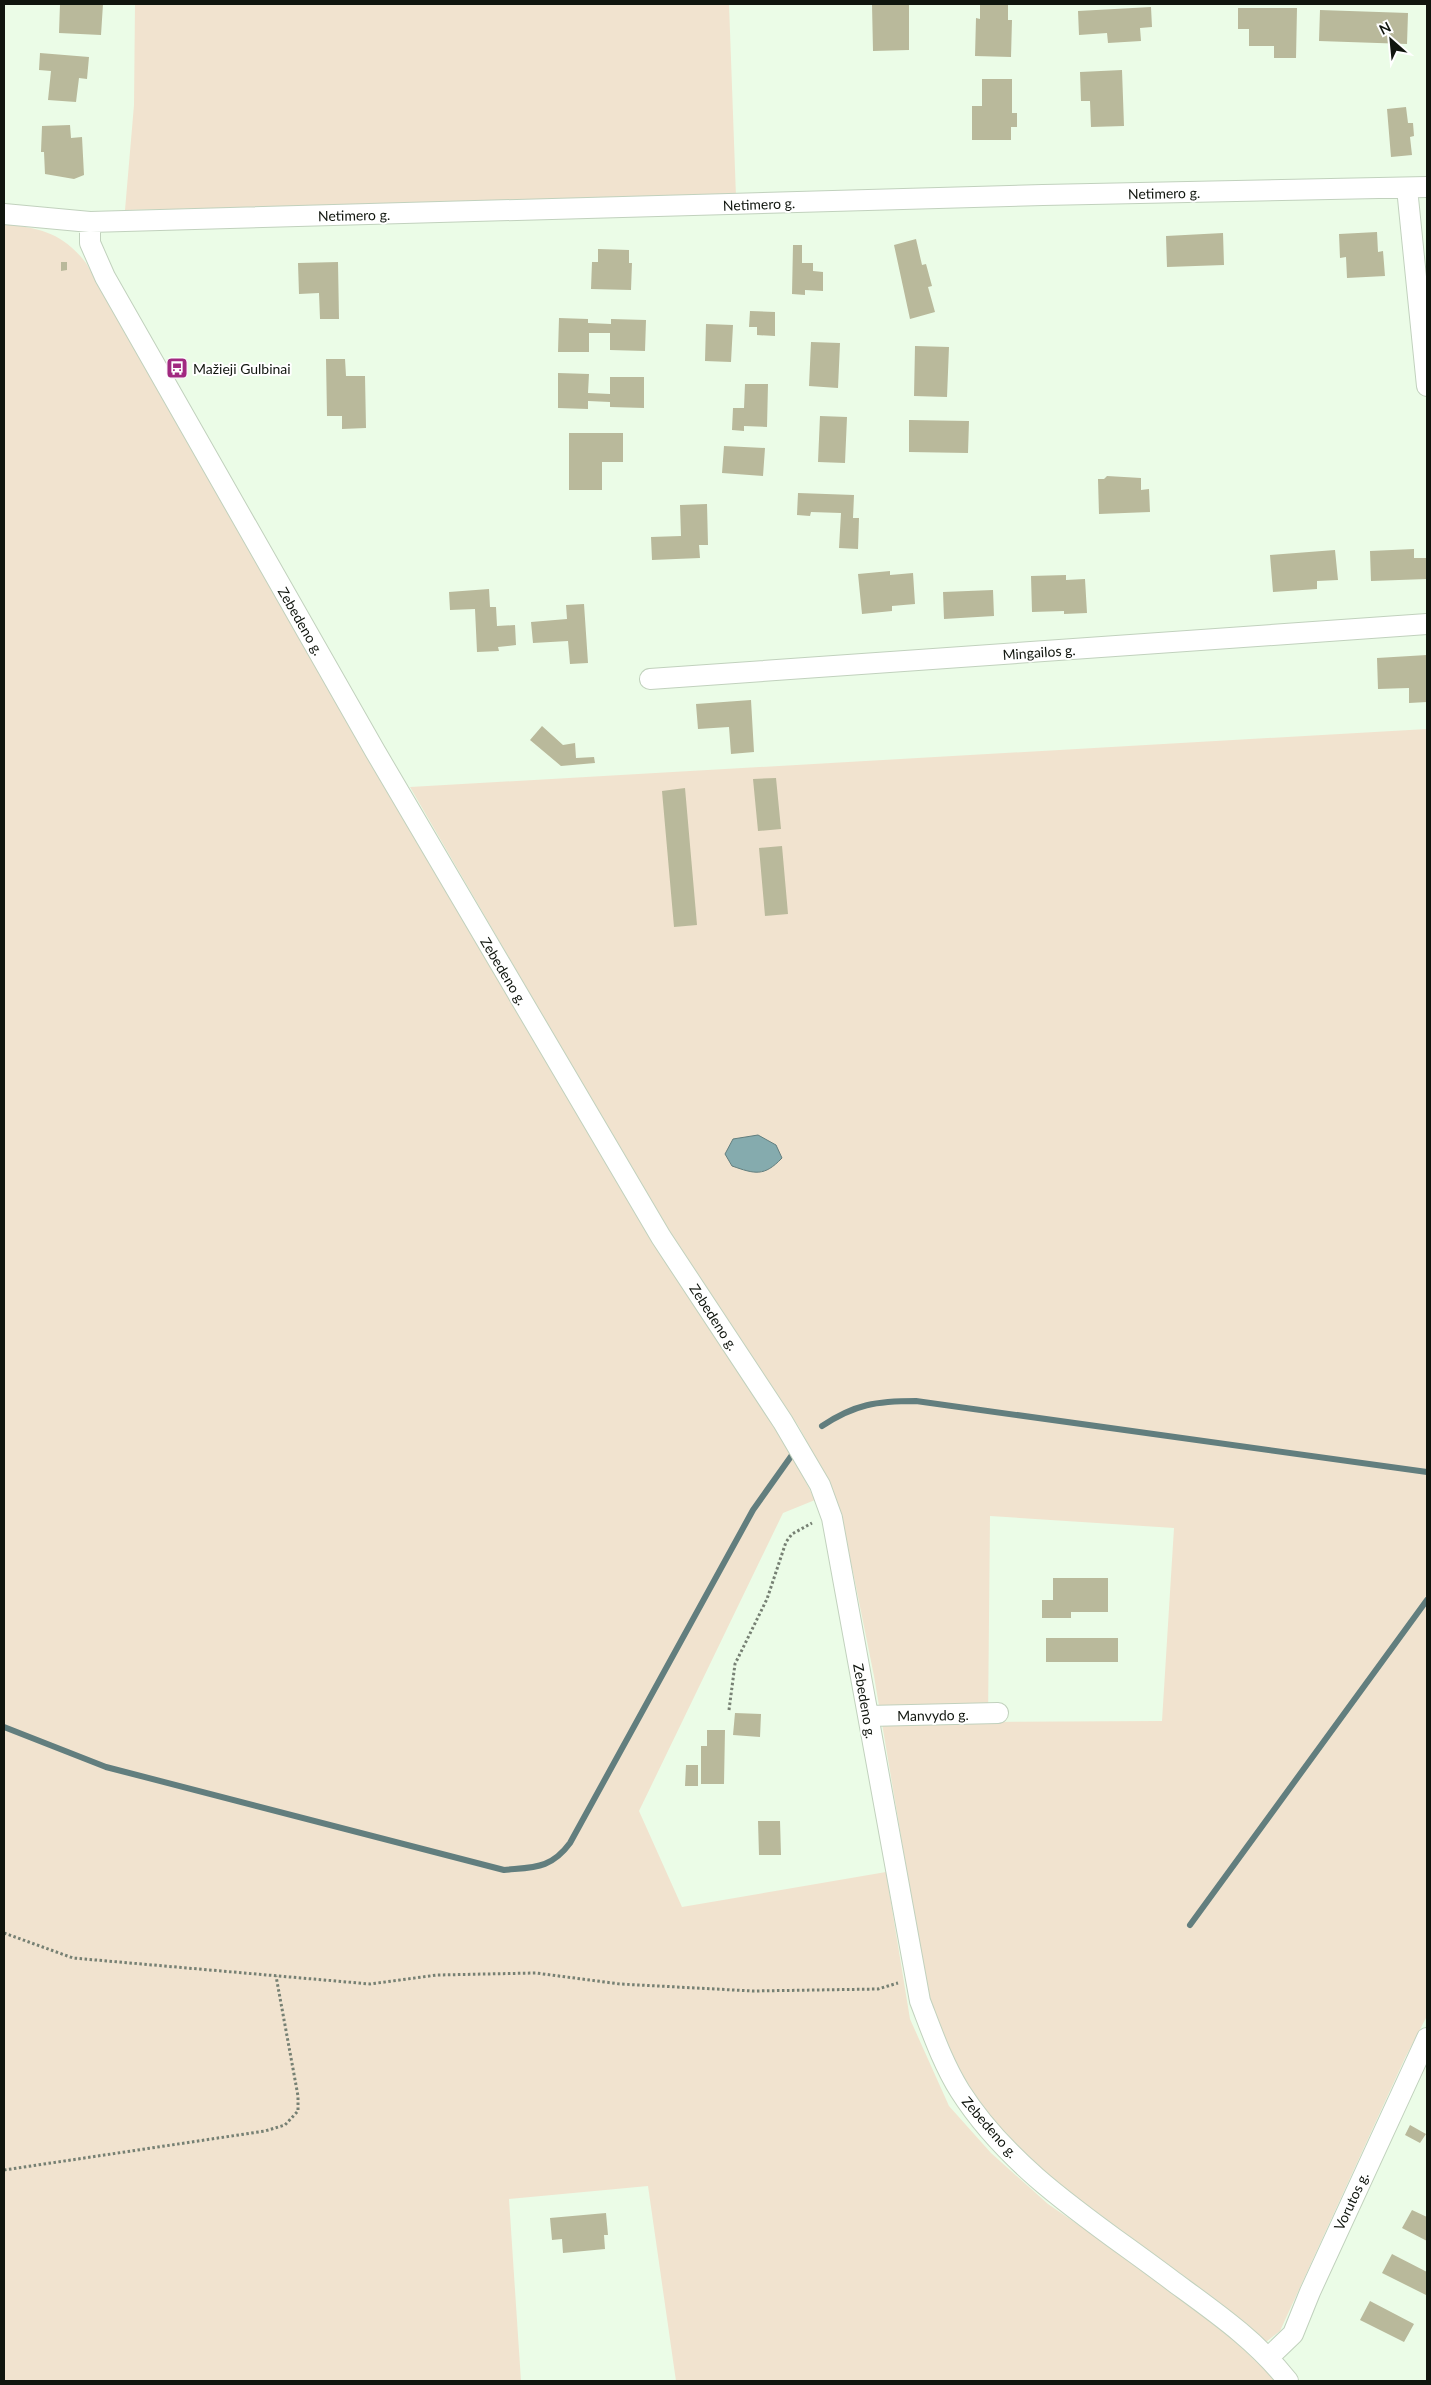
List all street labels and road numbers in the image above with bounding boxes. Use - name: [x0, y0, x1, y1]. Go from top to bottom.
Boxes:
- street label: Netimero g.: [1128, 184, 1200, 202]
- street label: Netimero g.: [723, 194, 795, 214]
- street label: Netimero g.: [318, 206, 390, 224]
- street label: Zebedeno g.: [275, 584, 327, 658]
- street label: Mingailos g.: [1002, 641, 1076, 663]
- street label: Zebedeno g.: [477, 934, 531, 1008]
- street label: Zebedeno g.: [686, 1281, 742, 1353]
- street label: Zebedeno g.: [850, 1662, 880, 1740]
- street label: Manvydo g.: [897, 1706, 969, 1724]
- street label: Zebedeno g.: [959, 2093, 1021, 2161]
- street label: Vorutos g.: [1330, 2169, 1372, 2233]

